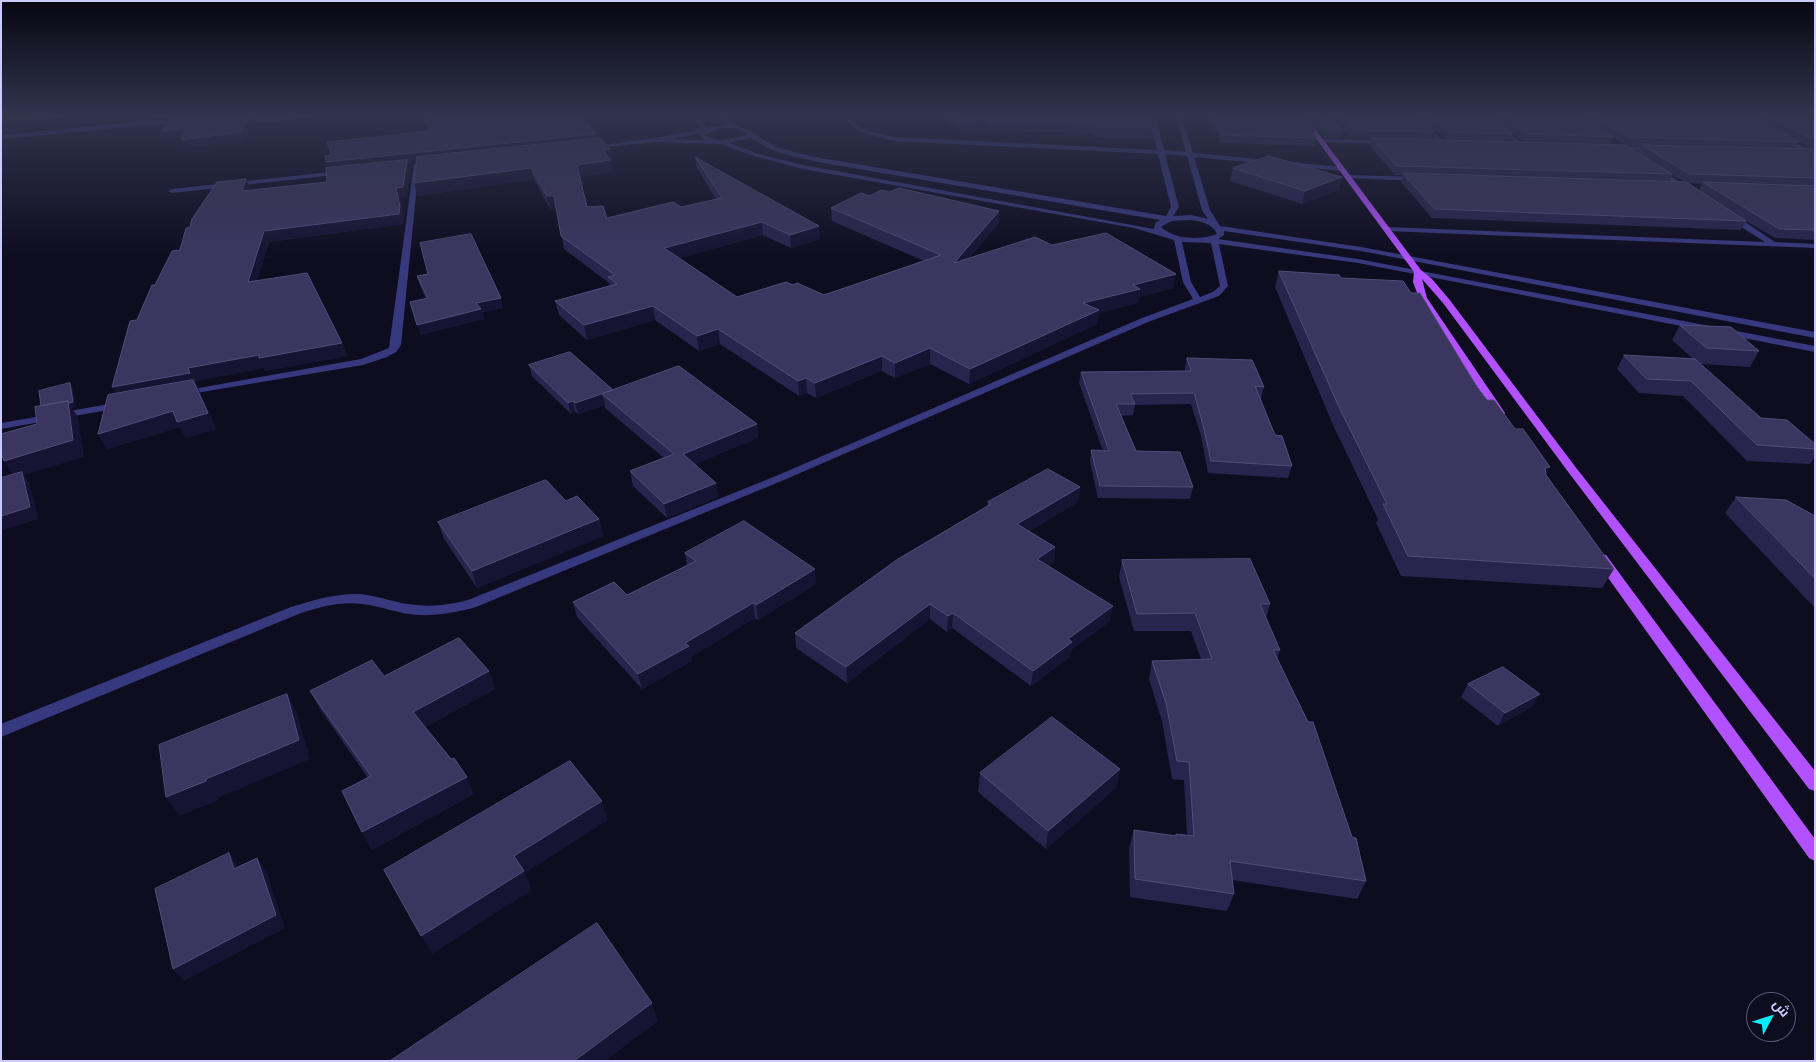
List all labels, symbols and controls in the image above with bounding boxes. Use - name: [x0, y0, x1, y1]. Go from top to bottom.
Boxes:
- north arrow: [1746, 992, 1796, 1042]
- text: ش: [1769, 995, 1794, 1021]

